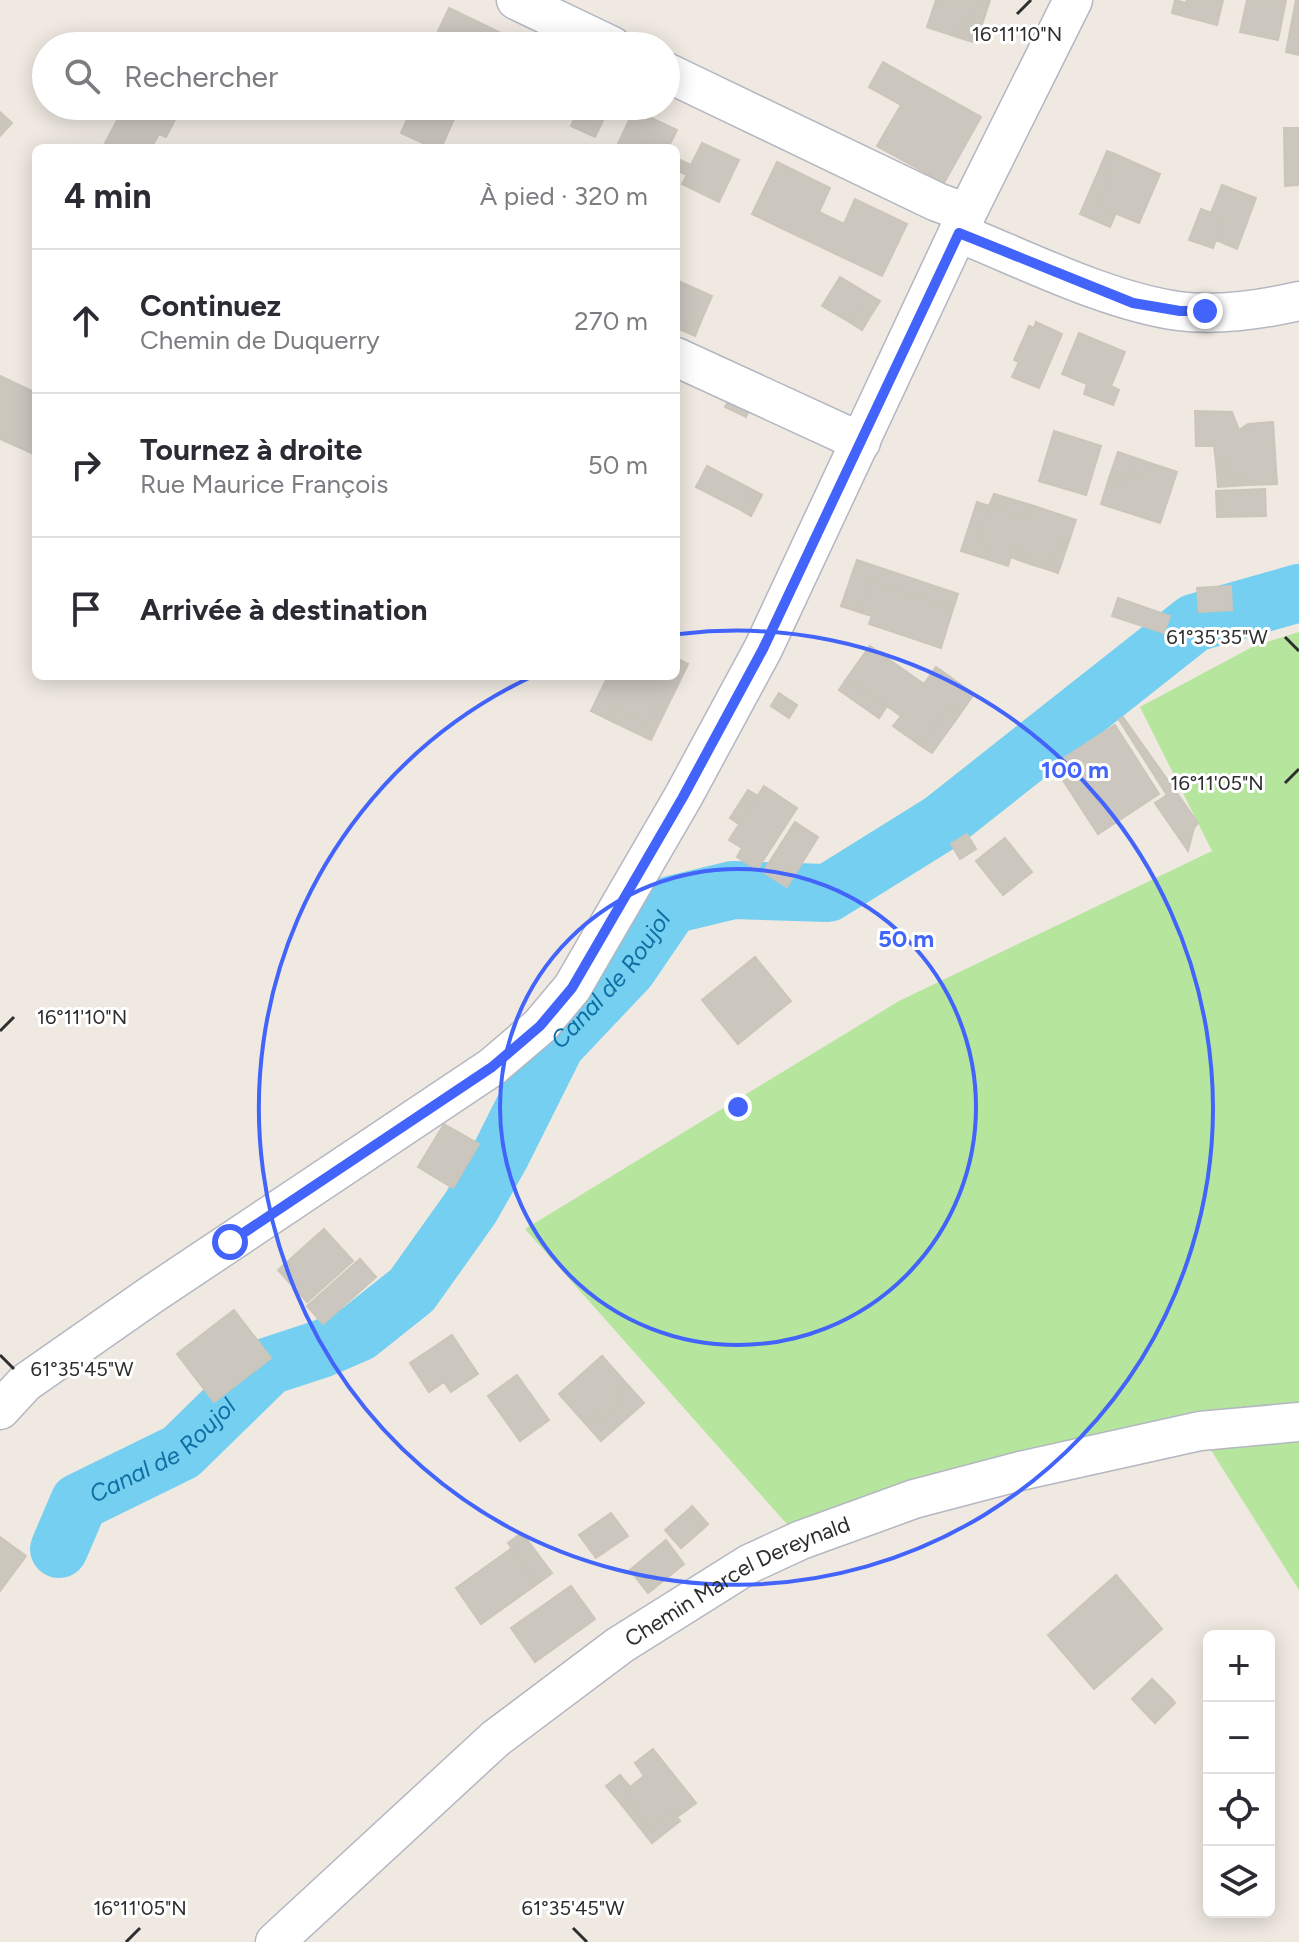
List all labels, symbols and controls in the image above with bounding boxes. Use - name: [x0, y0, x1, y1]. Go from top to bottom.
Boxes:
- text: 16°11'10"N: [972, 22, 1062, 46]
- search box: [32, 32, 680, 120]
- icon: search: [60, 54, 104, 98]
- text: Rechercher: [124, 58, 278, 95]
- text: 4 min: [64, 176, 151, 217]
- text: À pied · 320 m: [480, 180, 648, 212]
- text: Continuez: [140, 287, 281, 324]
- route end: [1187, 293, 1223, 329]
- icon: ahead: [64, 299, 108, 343]
- text: 270 m: [574, 305, 648, 337]
- text: Chemin de Duquerry: [140, 324, 380, 356]
- text: Tournez à droite: [140, 431, 362, 468]
- icon: right: [64, 443, 108, 487]
- text: 50 m: [588, 449, 648, 481]
- text: Rue Maurice François: [140, 468, 388, 500]
- icon: arrive: [64, 587, 108, 631]
- text: Arrivée à destination: [140, 591, 427, 628]
- text: 61°35'35"W: [1166, 625, 1268, 649]
- text: 100 m: [1041, 755, 1109, 784]
- text: 16°11'05"N: [1170, 771, 1264, 795]
- water label: Canal de Roujol: [544, 905, 677, 1054]
- text: 50 m: [878, 924, 934, 953]
- text: 16°11'10"N: [37, 1005, 127, 1029]
- centre of rings: [724, 1093, 752, 1121]
- route start: [212, 1224, 248, 1260]
- text: 61°35'45"W: [31, 1357, 133, 1381]
- water label: Canal de Roujol: [84, 1391, 242, 1509]
- street label: Chemin Marcel Dereynald: [620, 1510, 854, 1653]
- map controls: [1203, 1630, 1275, 1918]
- button: +: [1203, 1630, 1275, 1702]
- button: −: [1203, 1702, 1275, 1774]
- button: locate: [1203, 1774, 1275, 1846]
- button: layers: [1203, 1846, 1275, 1918]
- text: 16°11'05"N: [93, 1896, 187, 1920]
- text: 61°35'45"W: [522, 1896, 624, 1920]

